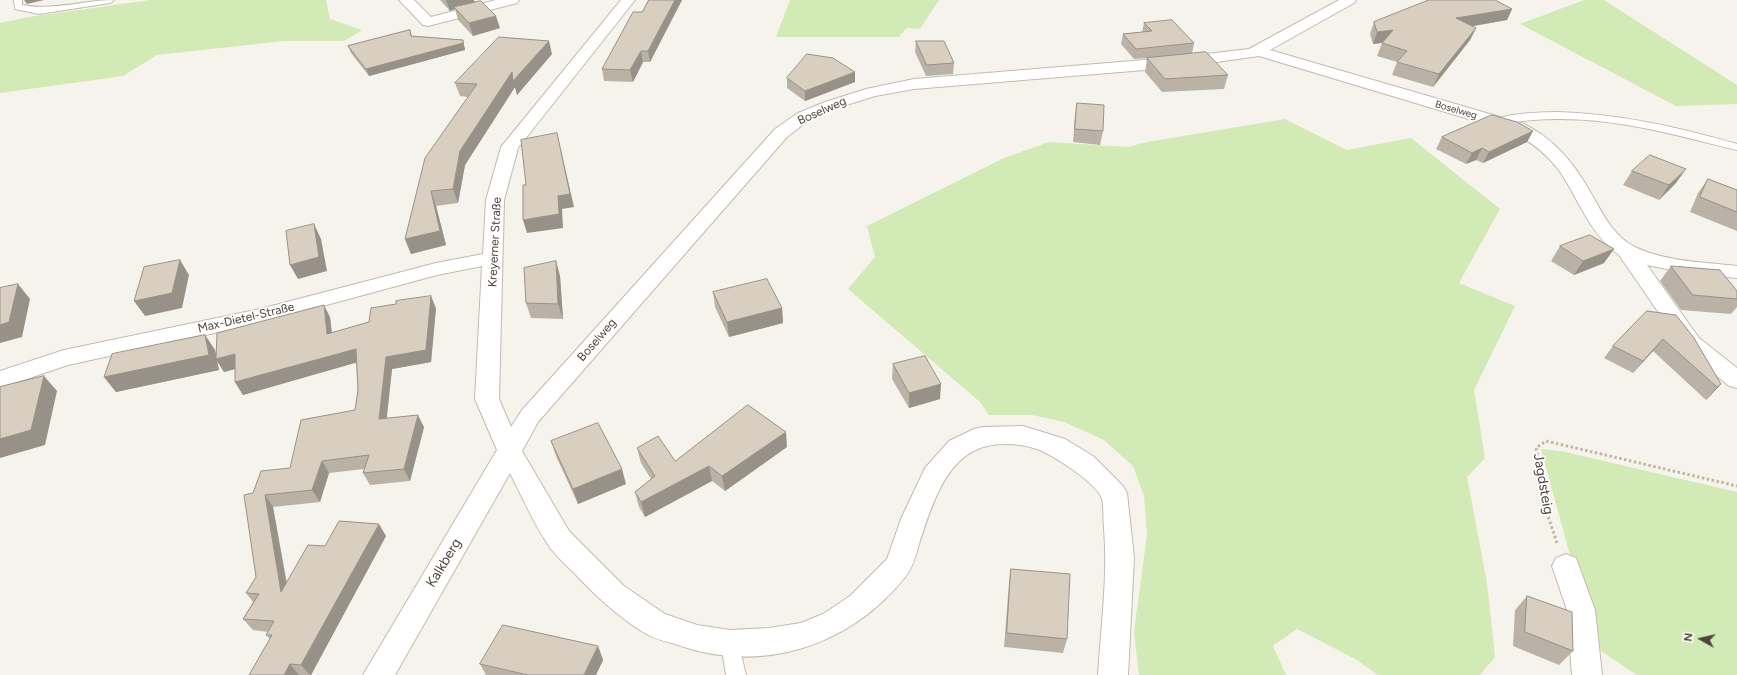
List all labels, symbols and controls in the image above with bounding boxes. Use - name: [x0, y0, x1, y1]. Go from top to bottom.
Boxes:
- street label: Boselweg: [795, 94, 849, 128]
- street label: Boselweg: [1434, 98, 1478, 122]
- street label: Kreyerner Straße: [485, 197, 505, 287]
- street label: Max-Dietel-Straße: [196, 300, 296, 336]
- street label: Boselweg: [575, 316, 619, 364]
- street label: Jagdsteig: [1529, 452, 1557, 516]
- street label: Kalkberg: [423, 535, 465, 591]
- north arrow: [1681, 619, 1721, 659]
- text: N: [1682, 632, 1696, 642]

